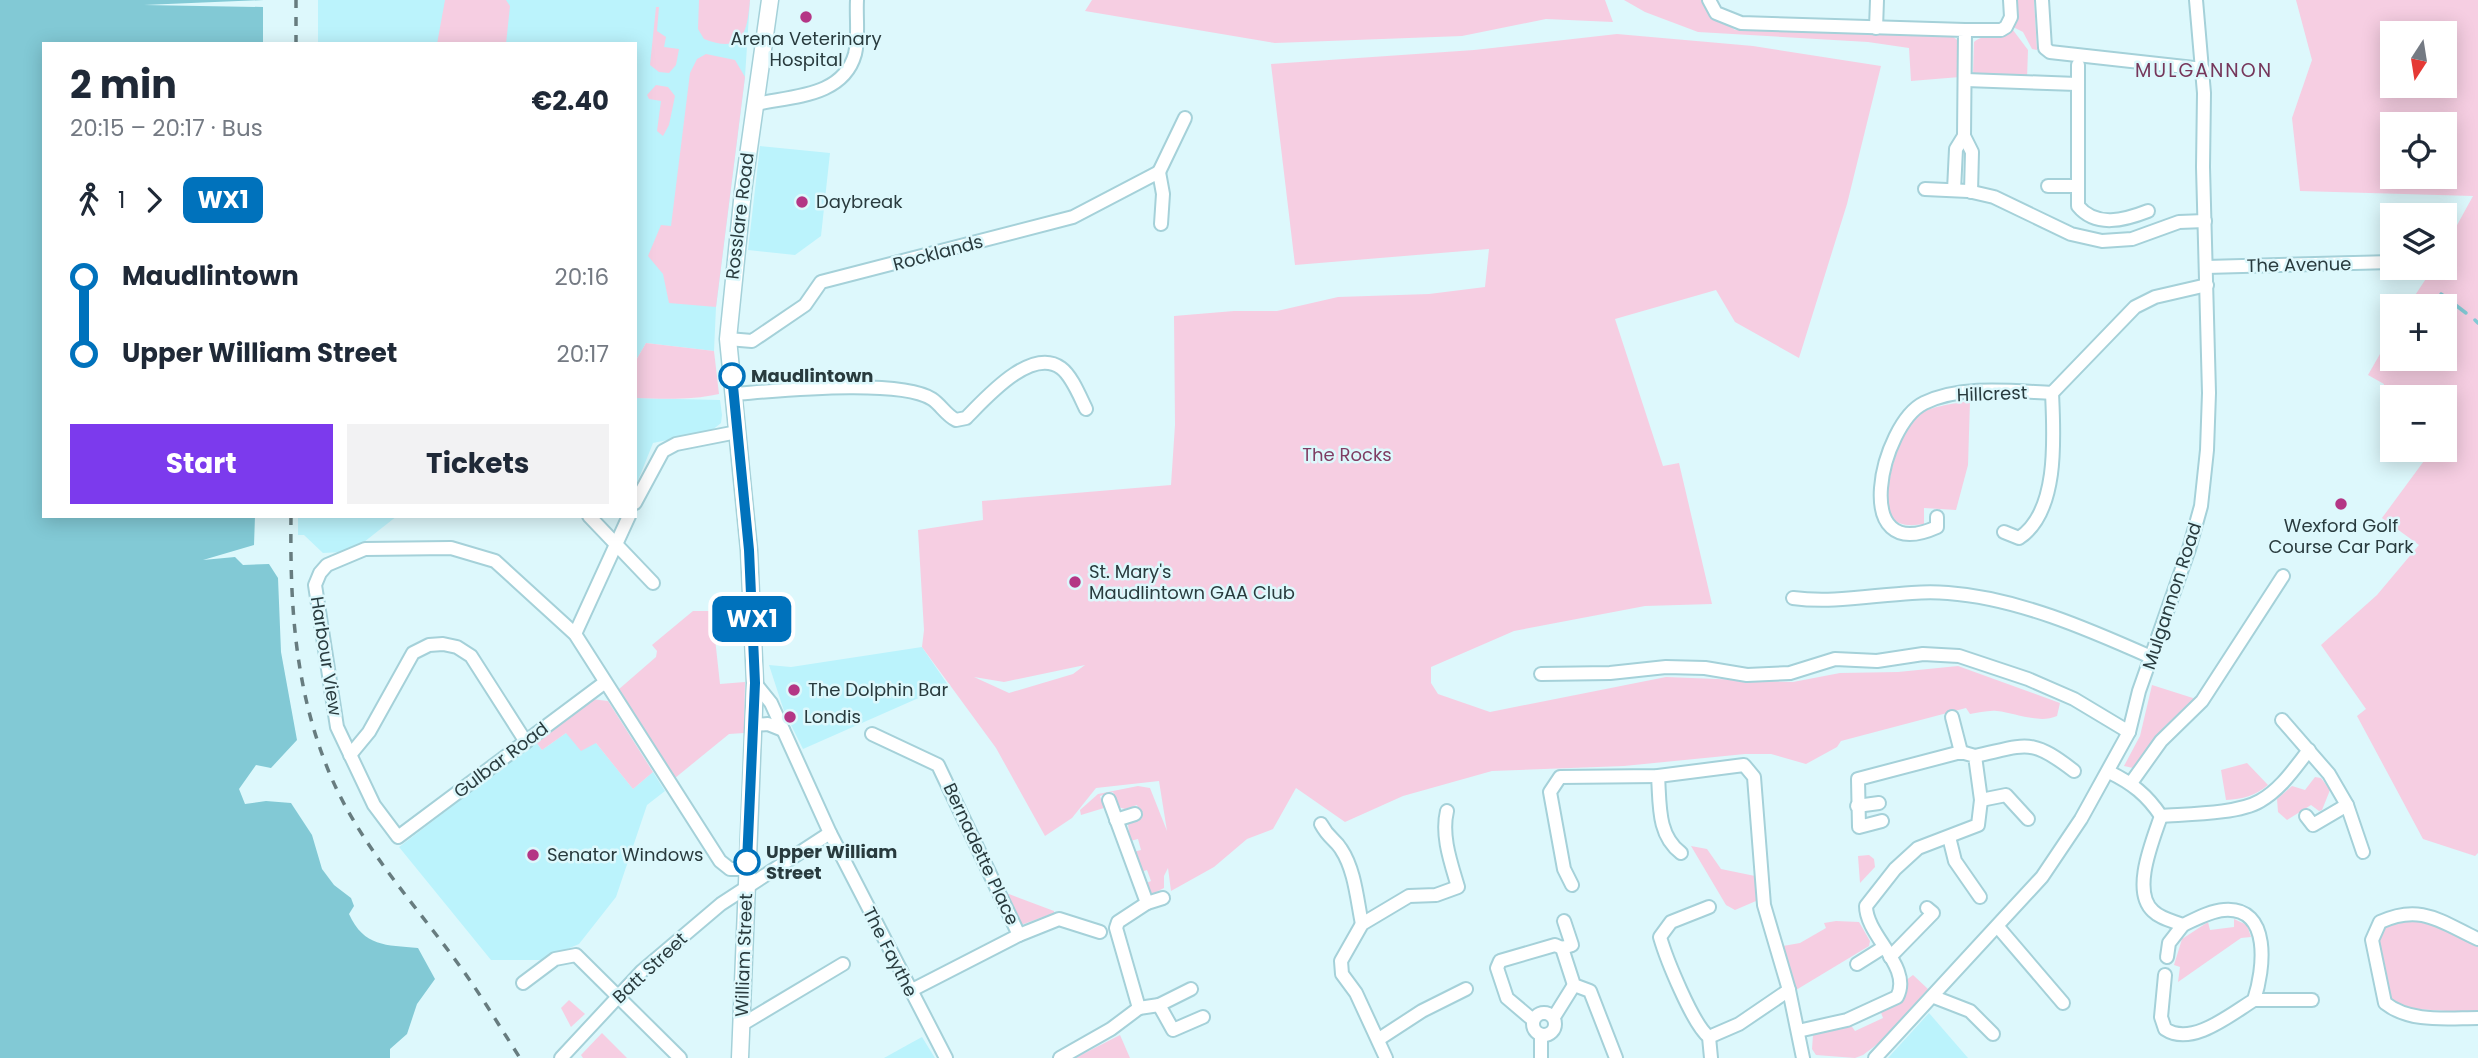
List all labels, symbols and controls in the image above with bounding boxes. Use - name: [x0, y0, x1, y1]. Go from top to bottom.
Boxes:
- marker: Arena Veterinary Hospital: [798, 9, 814, 25]
- north arrow: [2380, 21, 2457, 98]
- map controls: [2380, 21, 2457, 462]
- place label: Arena Veterinary Hospital: [730, 26, 882, 72]
- district label: MULGANNON: [2135, 57, 2273, 84]
- text: 2 min: [70, 58, 177, 111]
- text: €2.40: [532, 83, 609, 119]
- text: 20:15 – 20:17 · Bus: [70, 112, 263, 144]
- button: locate: [2380, 112, 2457, 189]
- street label: Rosslare Road: [719, 151, 760, 281]
- icon: walk: [70, 181, 108, 219]
- icon: forward: [135, 181, 173, 219]
- text: WX1: [197, 183, 249, 216]
- text: 1: [118, 184, 125, 216]
- place label: Daybreak: [816, 189, 903, 214]
- marker: Daybreak: [794, 194, 810, 210]
- button: layers: [2380, 203, 2457, 280]
- street label: Rocklands: [890, 228, 986, 277]
- street label: The Avenue: [2246, 251, 2352, 278]
- text: Maudlintown: [122, 258, 299, 294]
- text: 20:16: [554, 261, 609, 293]
- button: +: [2380, 294, 2457, 371]
- text: Upper William Street: [122, 335, 397, 371]
- text: 20:17: [557, 338, 609, 370]
- marker: Maudlintown: [719, 363, 745, 389]
- place label: Maudlintown: [751, 363, 873, 388]
- street label: Hillcrest: [1956, 380, 2028, 407]
- button: −: [2380, 385, 2457, 462]
- button: Start: [70, 424, 333, 504]
- button: Tickets: [347, 424, 609, 504]
- park label: The Rocks: [1302, 442, 1392, 467]
- marker: Wexford Golf Course Car Park: [2333, 496, 2349, 512]
- place label: Wexford Golf Course Car Park: [2268, 513, 2414, 559]
- street label: Mulgannon Road: [2136, 519, 2207, 673]
- place label: St. Mary's Maudlintown GAA Club: [1089, 559, 1295, 605]
- marker: St. Mary's Maudlintown GAA Club: [1067, 574, 1083, 590]
- street label: Harbour View: [305, 594, 348, 718]
- line badge: WX1: [712, 596, 792, 642]
- text: WX1: [726, 602, 778, 635]
- place label: The Dolphin Bar: [808, 677, 949, 702]
- marker: The Dolphin Bar: [786, 682, 802, 698]
- place label: Londis: [804, 704, 861, 729]
- marker: Londis: [782, 709, 798, 725]
- street label: Gulbar Road: [448, 716, 553, 803]
- street label: Bernadette Place: [938, 779, 1025, 929]
- place label: Upper William Street: [766, 839, 897, 885]
- place label: Senator Windows: [547, 842, 703, 867]
- marker: Senator Windows: [525, 847, 541, 863]
- marker: Upper William Street: [734, 849, 760, 875]
- street label: William Street: [729, 893, 758, 1017]
- street label: The Faythe: [857, 903, 924, 1001]
- street label: Batt Street: [607, 926, 692, 1009]

